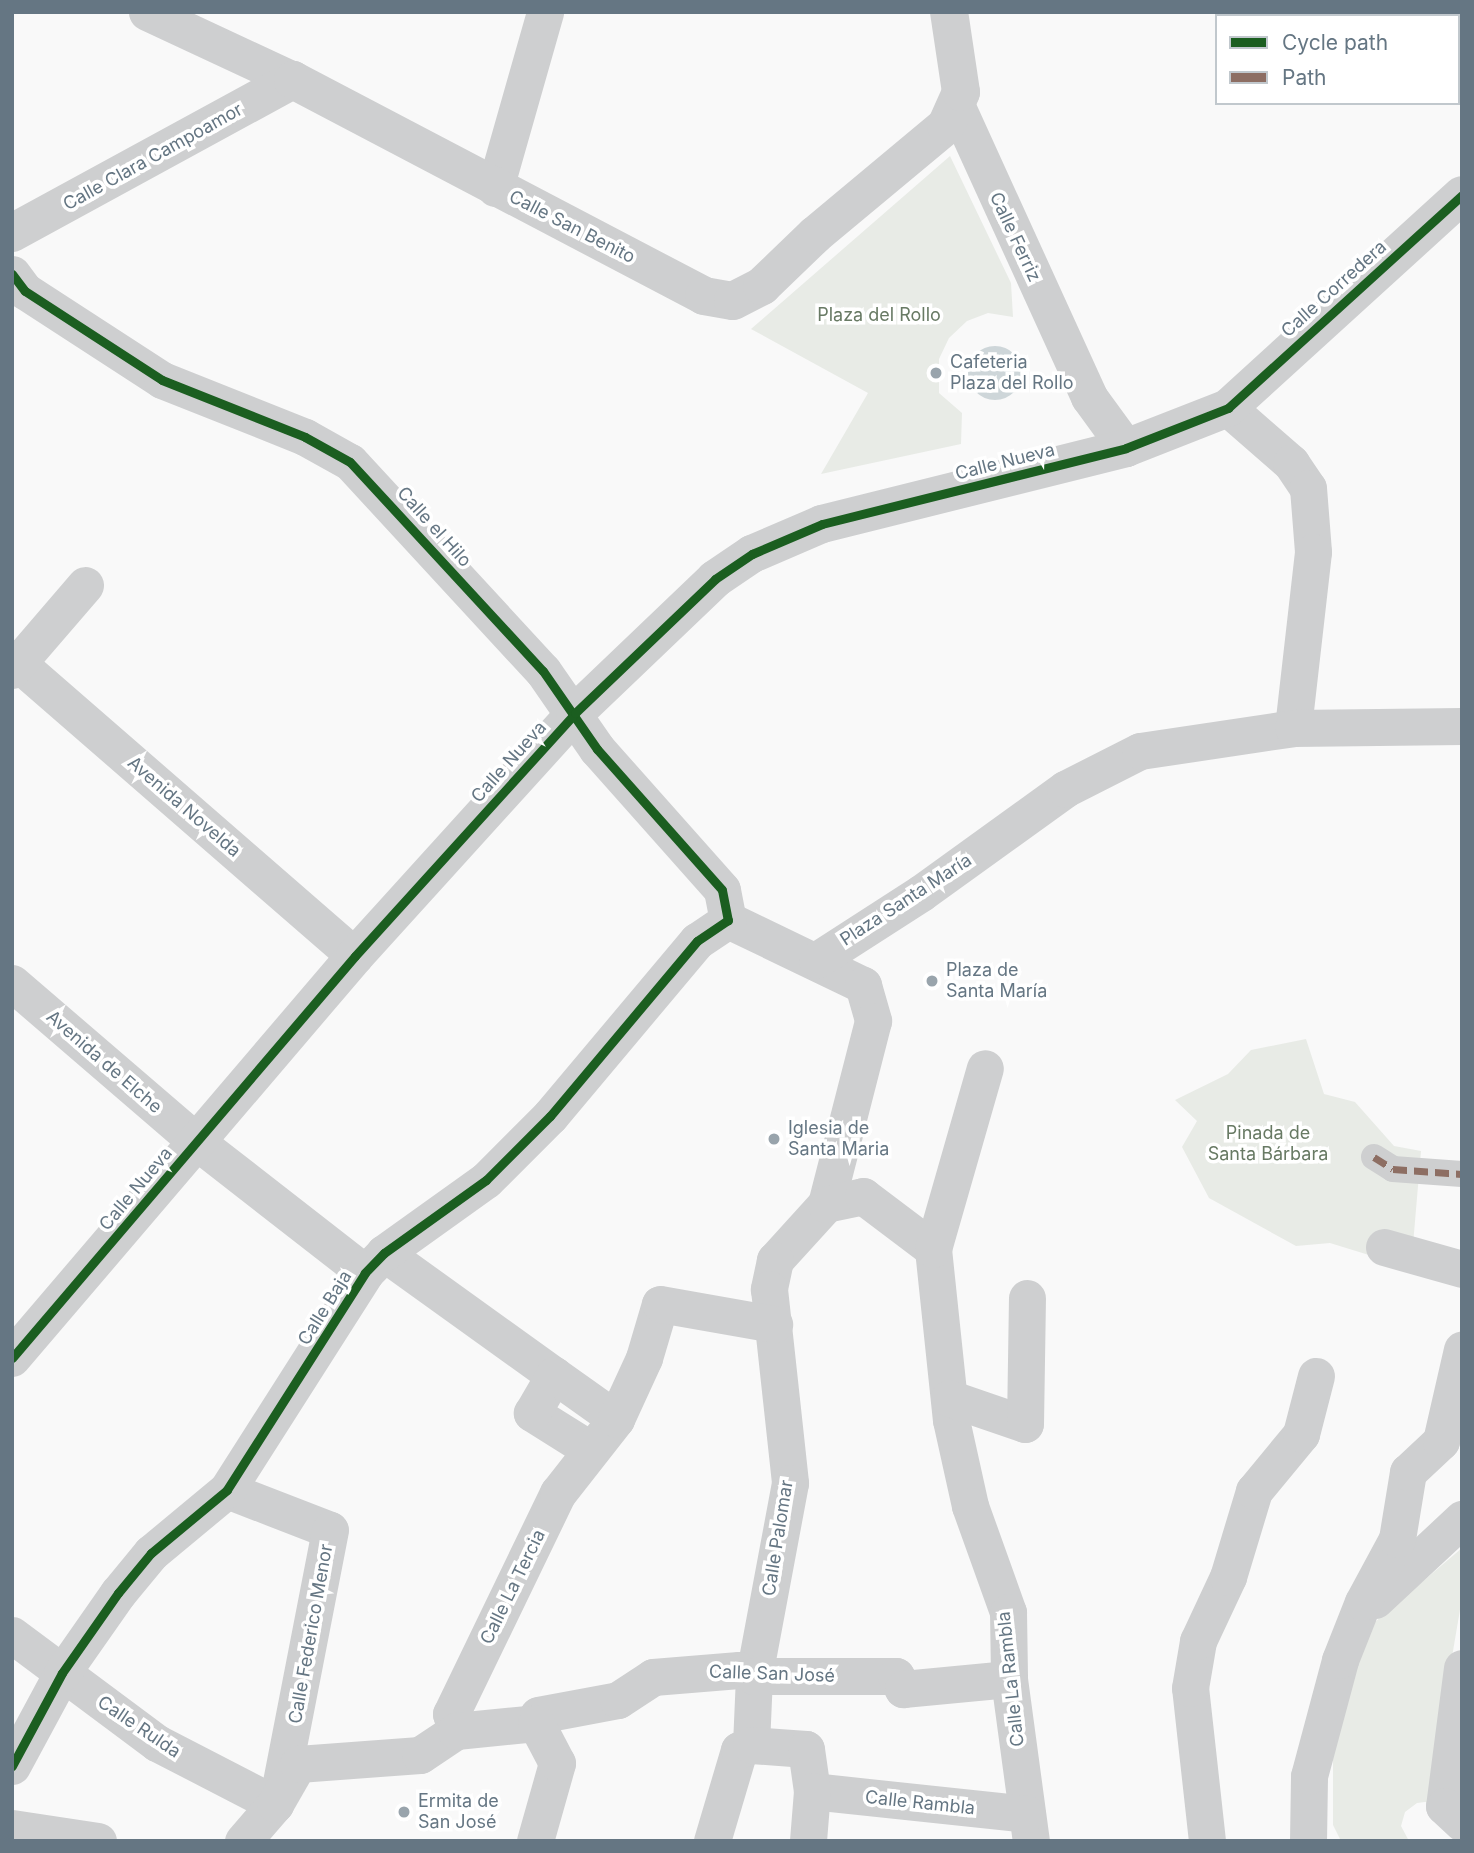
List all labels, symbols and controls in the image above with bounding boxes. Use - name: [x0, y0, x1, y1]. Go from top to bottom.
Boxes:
- legend: [1215, 14, 1460, 105]
- text: Cycle path: [1282, 30, 1388, 55]
- text: Path: [1282, 65, 1327, 90]
- street label: Calle Clara Campoamor: [60, 99, 246, 215]
- street label: Calle San Benito: [505, 186, 639, 268]
- street label: Calle Ferriz: [985, 189, 1045, 285]
- street label: Calle Corredera: [1277, 236, 1391, 342]
- park label: Plaza del Rollo: [817, 304, 941, 326]
- place label: Cafeteria Plaza del Rollo: [950, 352, 1074, 394]
- marker: Cafeteria Plaza del Rollo: [928, 365, 944, 381]
- street label: Calle Nueva: [953, 439, 1057, 485]
- street label: Calle el Hilo: [392, 482, 476, 572]
- street label: Calle Nueva: [467, 717, 551, 807]
- street label: Avenida Novelda: [123, 752, 245, 862]
- street label: Plaza Santa María: [836, 849, 976, 951]
- place label: Plaza de Santa María: [946, 960, 1047, 1002]
- marker: Plaza de Santa María: [924, 973, 940, 989]
- street label: Avenida de Elche: [42, 1006, 166, 1118]
- place label: Iglesia de Santa Maria: [788, 1118, 889, 1160]
- park label: Pinada de Santa Bárbara: [1208, 1123, 1328, 1166]
- marker: Iglesia de Santa Maria: [766, 1131, 782, 1147]
- street label: Calle Nueva: [95, 1143, 177, 1235]
- street label: Calle Baja: [294, 1267, 356, 1349]
- street label: Calle Palomar: [758, 1479, 798, 1597]
- street label: Calle La Tercia: [476, 1526, 550, 1648]
- street label: Calle Federico Menor: [285, 1543, 337, 1725]
- street label: Calle La Rambla: [993, 1610, 1029, 1748]
- street label: Calle San José: [709, 1661, 835, 1687]
- street label: Calle Rulda: [93, 1691, 185, 1763]
- street label: Calle Rambla: [864, 1786, 976, 1820]
- place label: Ermita de San José: [418, 1791, 499, 1834]
- marker: Ermita de San José: [396, 1804, 412, 1820]

